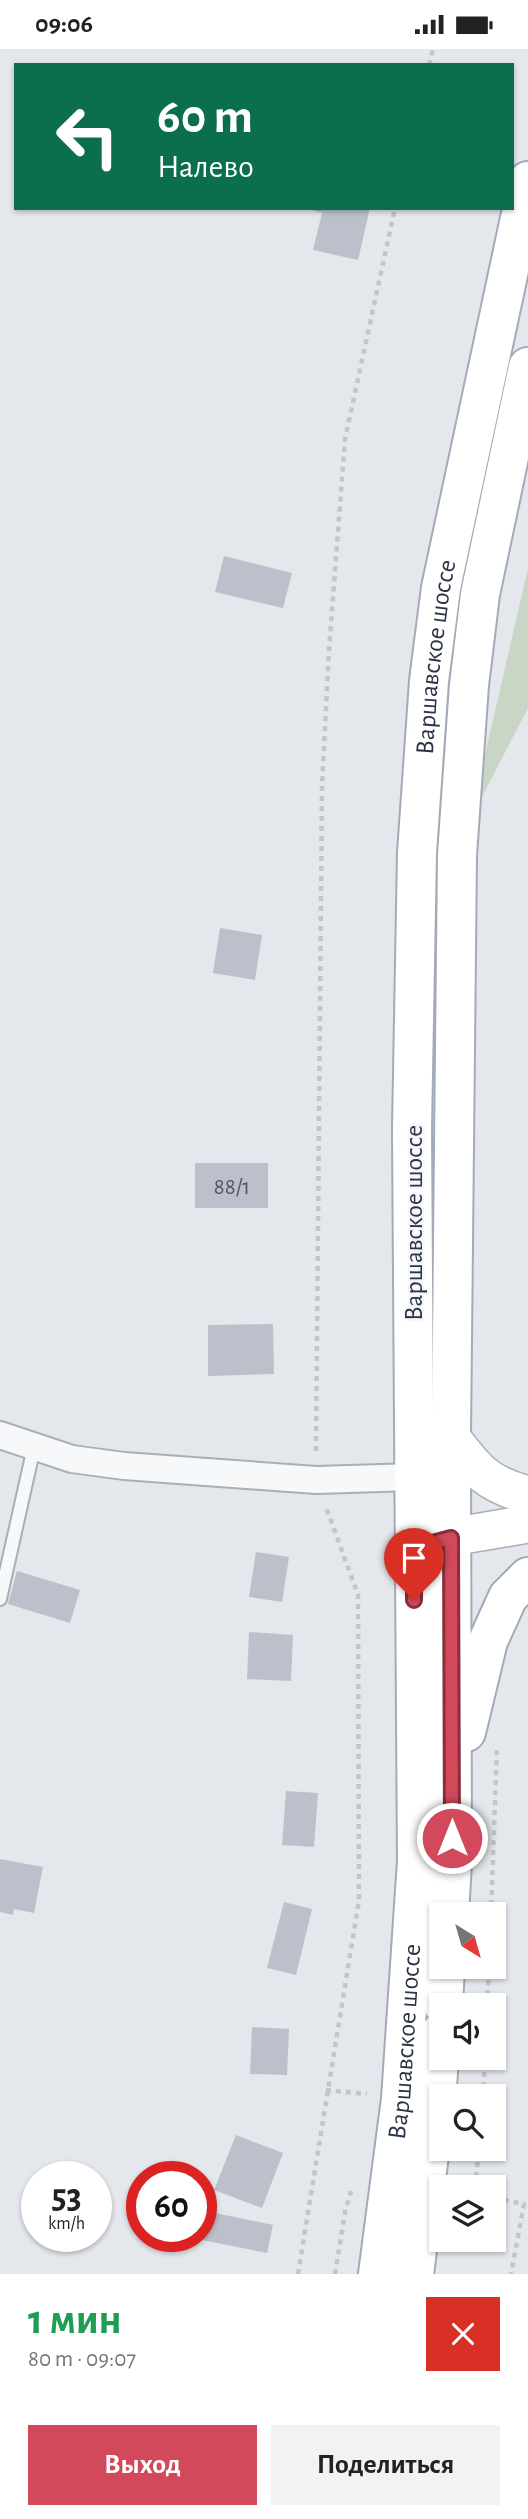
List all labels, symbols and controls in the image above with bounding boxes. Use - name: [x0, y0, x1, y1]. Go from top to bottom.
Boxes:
- text: 09:06: [35, 11, 93, 37]
- icon: left: [42, 91, 133, 182]
- text: 60 m: [157, 93, 253, 142]
- text: Налево: [157, 151, 254, 183]
- street label: Варшавское шоссе: [412, 557, 461, 755]
- street label: Варшавское шоссе: [401, 1125, 427, 1321]
- house number: 88/1: [214, 1176, 250, 1199]
- pin: [384, 1528, 444, 1600]
- icon: arrive: [395, 1539, 433, 1577]
- position arrow: [415, 1801, 489, 1875]
- north arrow: [429, 1902, 506, 1979]
- map controls: [429, 1902, 506, 2252]
- street label: Варшавское шоссе: [384, 1943, 425, 2141]
- button: sound: [429, 1993, 506, 2070]
- button: search: [429, 2084, 506, 2161]
- speed limit sign: 60: [126, 2161, 217, 2252]
- button: layers: [429, 2175, 506, 2252]
- text: 53: [51, 2180, 82, 2215]
- text: km/h: [48, 2215, 85, 2233]
- button: close: [426, 2297, 500, 2371]
- text: 1 мин: [28, 2299, 122, 2341]
- text: 80 m · 09:07: [28, 2348, 136, 2371]
- button: Выход: [28, 2425, 257, 2505]
- button: Поделиться: [271, 2425, 500, 2505]

